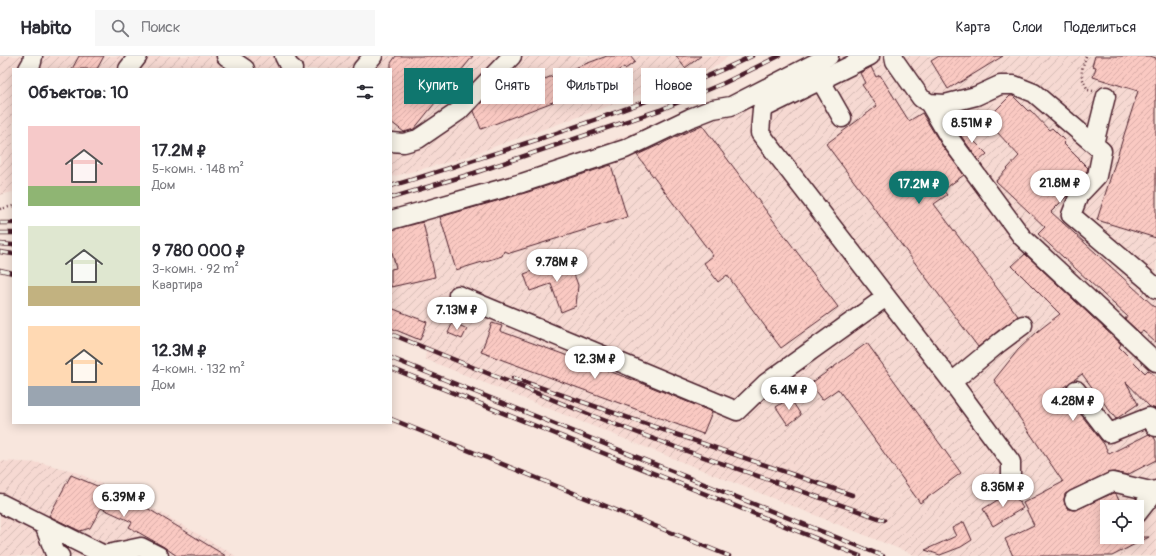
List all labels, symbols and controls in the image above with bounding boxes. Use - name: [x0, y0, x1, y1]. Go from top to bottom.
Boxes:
- search box: [95, 10, 375, 46]
- text: Habito: [20, 16, 71, 40]
- icon: search: [109, 17, 131, 39]
- text: Поиск: [141, 18, 181, 37]
- text: Карта: [956, 19, 990, 36]
- text: Слои: [1012, 19, 1042, 36]
- text: Поделиться: [1064, 19, 1136, 36]
- chip: Купить: [404, 68, 473, 104]
- chip: Снять: [481, 68, 545, 104]
- chip: Фильтры: [553, 68, 633, 104]
- chip: Новое: [641, 68, 706, 104]
- icon: filters: [354, 81, 376, 103]
- text: Объектов: 10: [28, 82, 129, 103]
- pin: 8.51M ₽: [935, 110, 1009, 144]
- text: 8.51M ₽: [951, 115, 993, 131]
- text: 17.2M ₽: [152, 140, 207, 161]
- icon: home: [60, 142, 108, 190]
- text: 5-комн. · 148 m²: [152, 161, 244, 177]
- pin: 21.8M ₽: [1023, 170, 1097, 204]
- pin: 17.2M ₽: [882, 171, 956, 205]
- text: 21.8M ₽: [1039, 175, 1081, 191]
- text: 17.2M ₽: [898, 176, 940, 192]
- text: Дом: [152, 177, 175, 193]
- text: 9 780 000 ₽: [152, 240, 246, 261]
- icon: home: [60, 242, 108, 290]
- pin: 9.78M ₽: [520, 249, 594, 283]
- text: 9.78M ₽: [536, 254, 578, 270]
- text: 3-комн. · 92 m²: [152, 261, 239, 277]
- text: Квартира: [152, 277, 203, 293]
- pin: 7.13M ₽: [420, 297, 494, 331]
- text: 7.13M ₽: [436, 302, 478, 318]
- text: 12.3M ₽: [152, 340, 208, 361]
- icon: home: [60, 342, 108, 390]
- pin: 12.3M ₽: [558, 346, 632, 380]
- text: 12.3M ₽: [574, 351, 616, 367]
- text: 4-комн. · 132 m²: [152, 361, 245, 377]
- text: Дом: [152, 377, 175, 393]
- pin: 6.4M ₽: [756, 377, 822, 411]
- text: 6.4M ₽: [770, 382, 808, 398]
- pin: 4.28M ₽: [1036, 388, 1110, 422]
- text: 4.28M ₽: [1051, 393, 1095, 409]
- pin: 8.36M ₽: [966, 474, 1040, 508]
- text: 8.36M ₽: [981, 479, 1025, 495]
- pin: 6.39M ₽: [87, 484, 161, 518]
- text: 6.39M ₽: [102, 489, 146, 505]
- map controls: [1100, 500, 1144, 544]
- button: locate: [1100, 500, 1144, 544]

